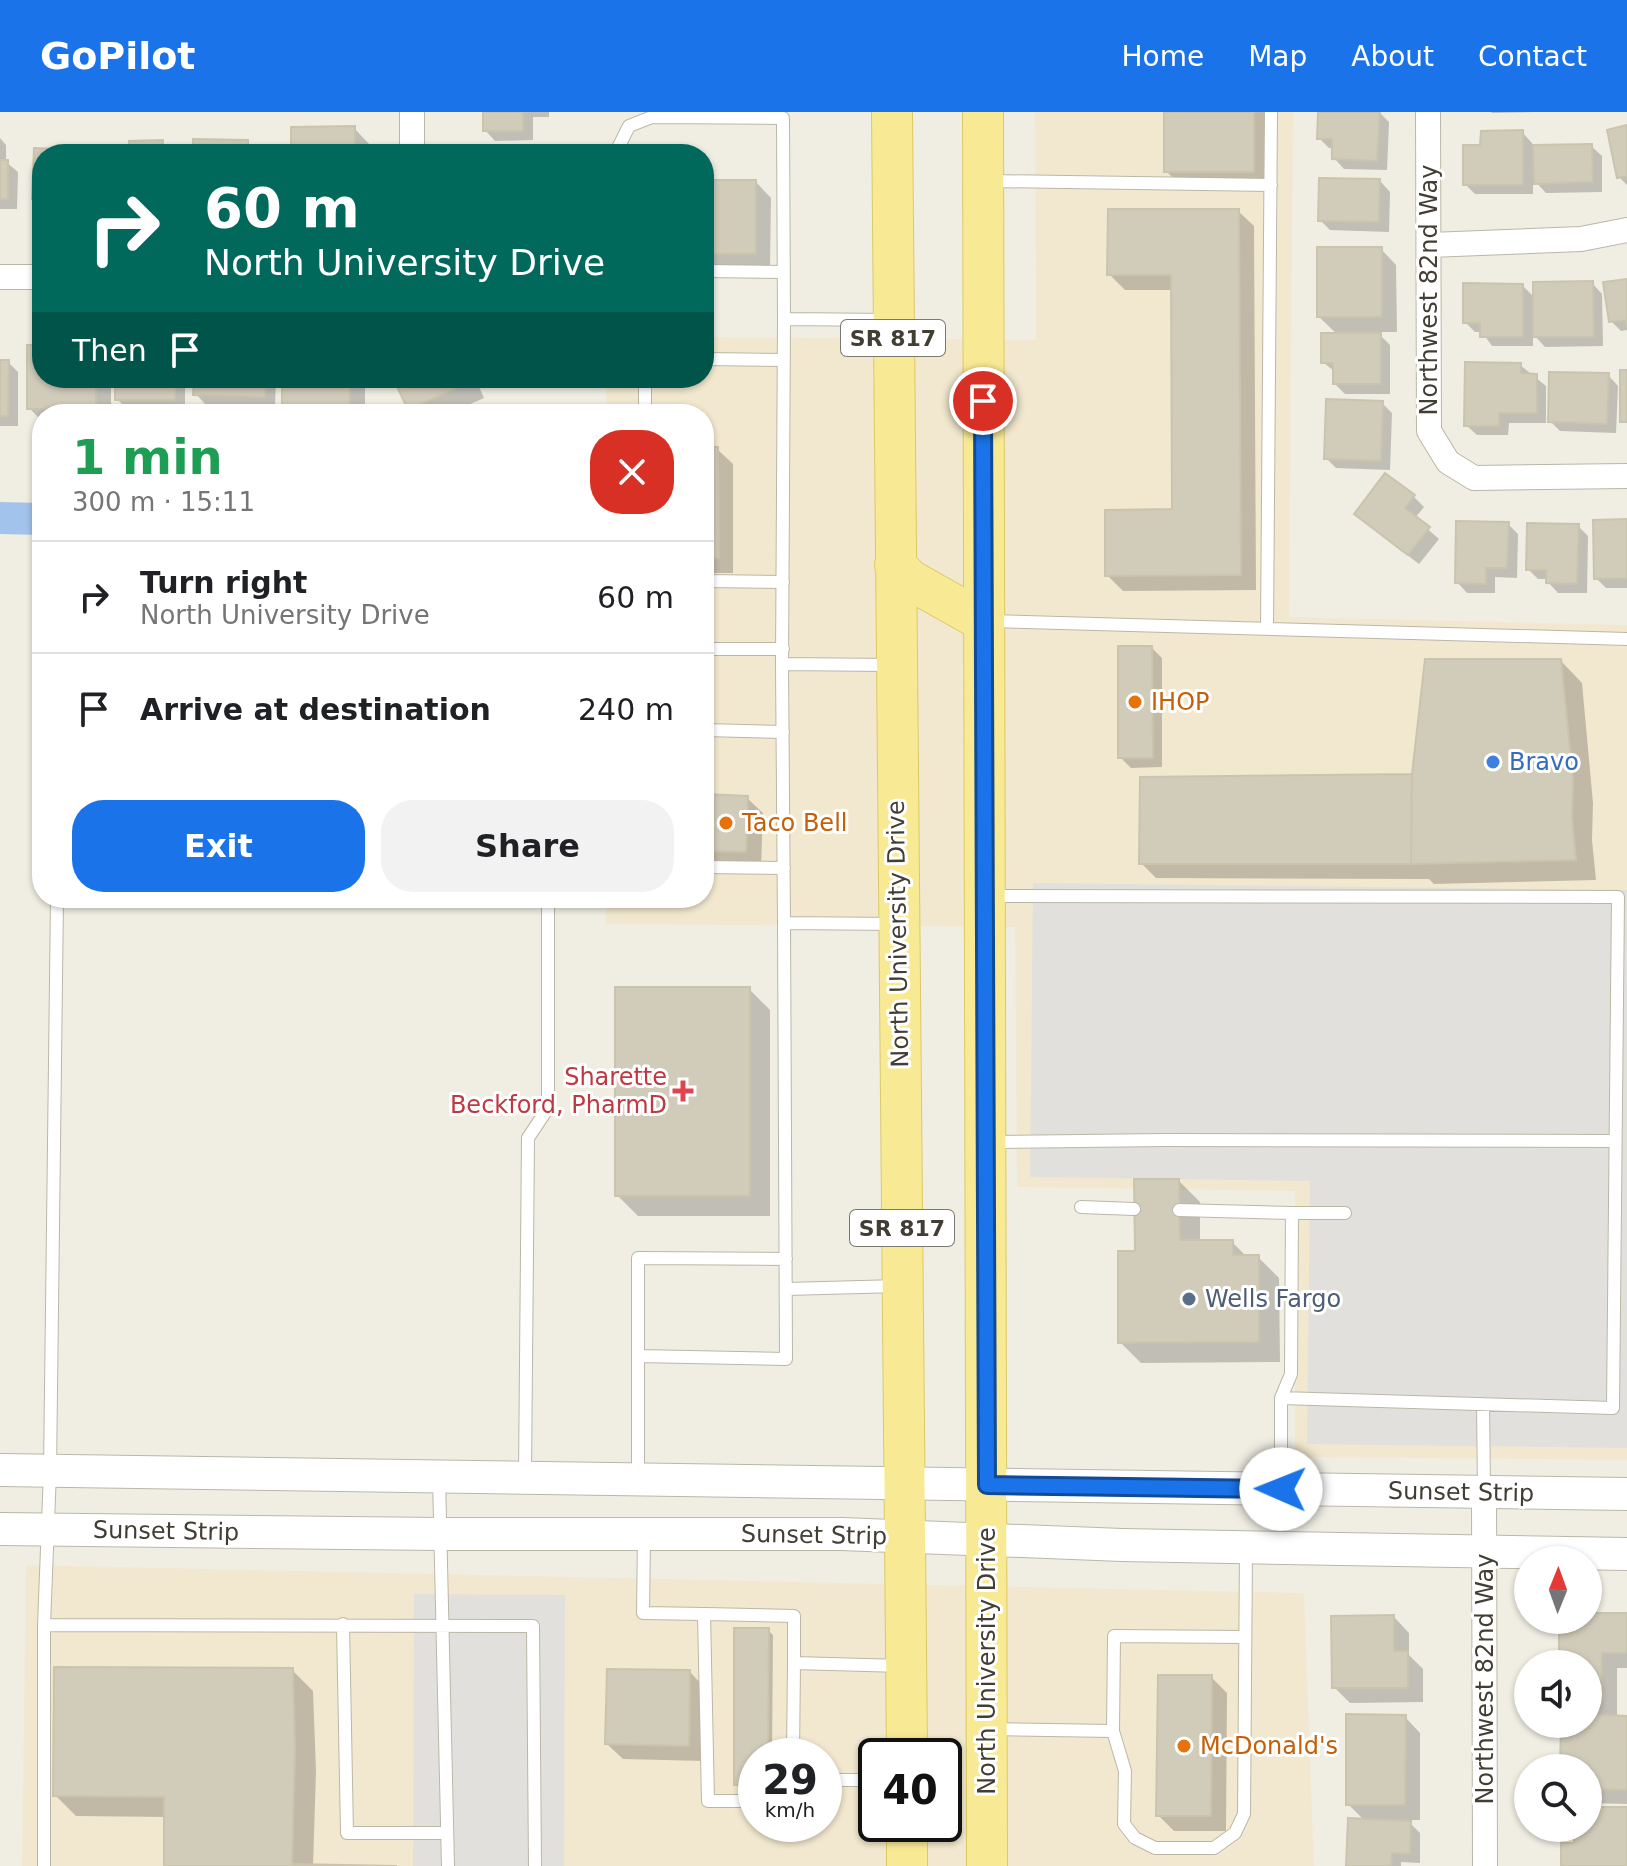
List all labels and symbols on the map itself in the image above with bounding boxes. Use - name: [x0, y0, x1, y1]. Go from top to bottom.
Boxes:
- street label: Northwest 82nd Way: [1415, 165, 1443, 415]
- road number: SR 817: [841, 320, 945, 356]
- pin: [949, 367, 1017, 435]
- place label: IHOP: [1151, 688, 1210, 716]
- marker: IHOP: [1126, 693, 1144, 711]
- place label: Bravo: [1509, 748, 1579, 776]
- marker: Bravo: [1484, 753, 1502, 771]
- street label: North University Drive: [882, 800, 914, 1068]
- place label: Taco Bell: [741, 809, 847, 837]
- marker: Taco Bell: [717, 814, 735, 832]
- place label: Sharette Beckford, PharmD: [450, 1063, 667, 1119]
- marker: Sharette Beckford, PharmD: [674, 1082, 692, 1100]
- road number: SR 817: [850, 1210, 954, 1246]
- place label: Wells Fargo: [1205, 1285, 1341, 1313]
- marker: Wells Fargo: [1180, 1290, 1198, 1308]
- position arrow: [1239, 1447, 1323, 1531]
- street label: Sunset Strip: [1388, 1477, 1534, 1507]
- street label: Sunset Strip: [93, 1516, 239, 1546]
- street label: Sunset Strip: [741, 1520, 887, 1550]
- street label: North University Drive: [973, 1527, 1001, 1795]
- north arrow: [1514, 1546, 1602, 1634]
- street label: Northwest 82nd Way: [1471, 1554, 1499, 1804]
- place label: McDonald's: [1200, 1732, 1338, 1760]
- marker: McDonald's: [1175, 1737, 1193, 1755]
- speed limit sign: 40: [858, 1738, 962, 1842]

